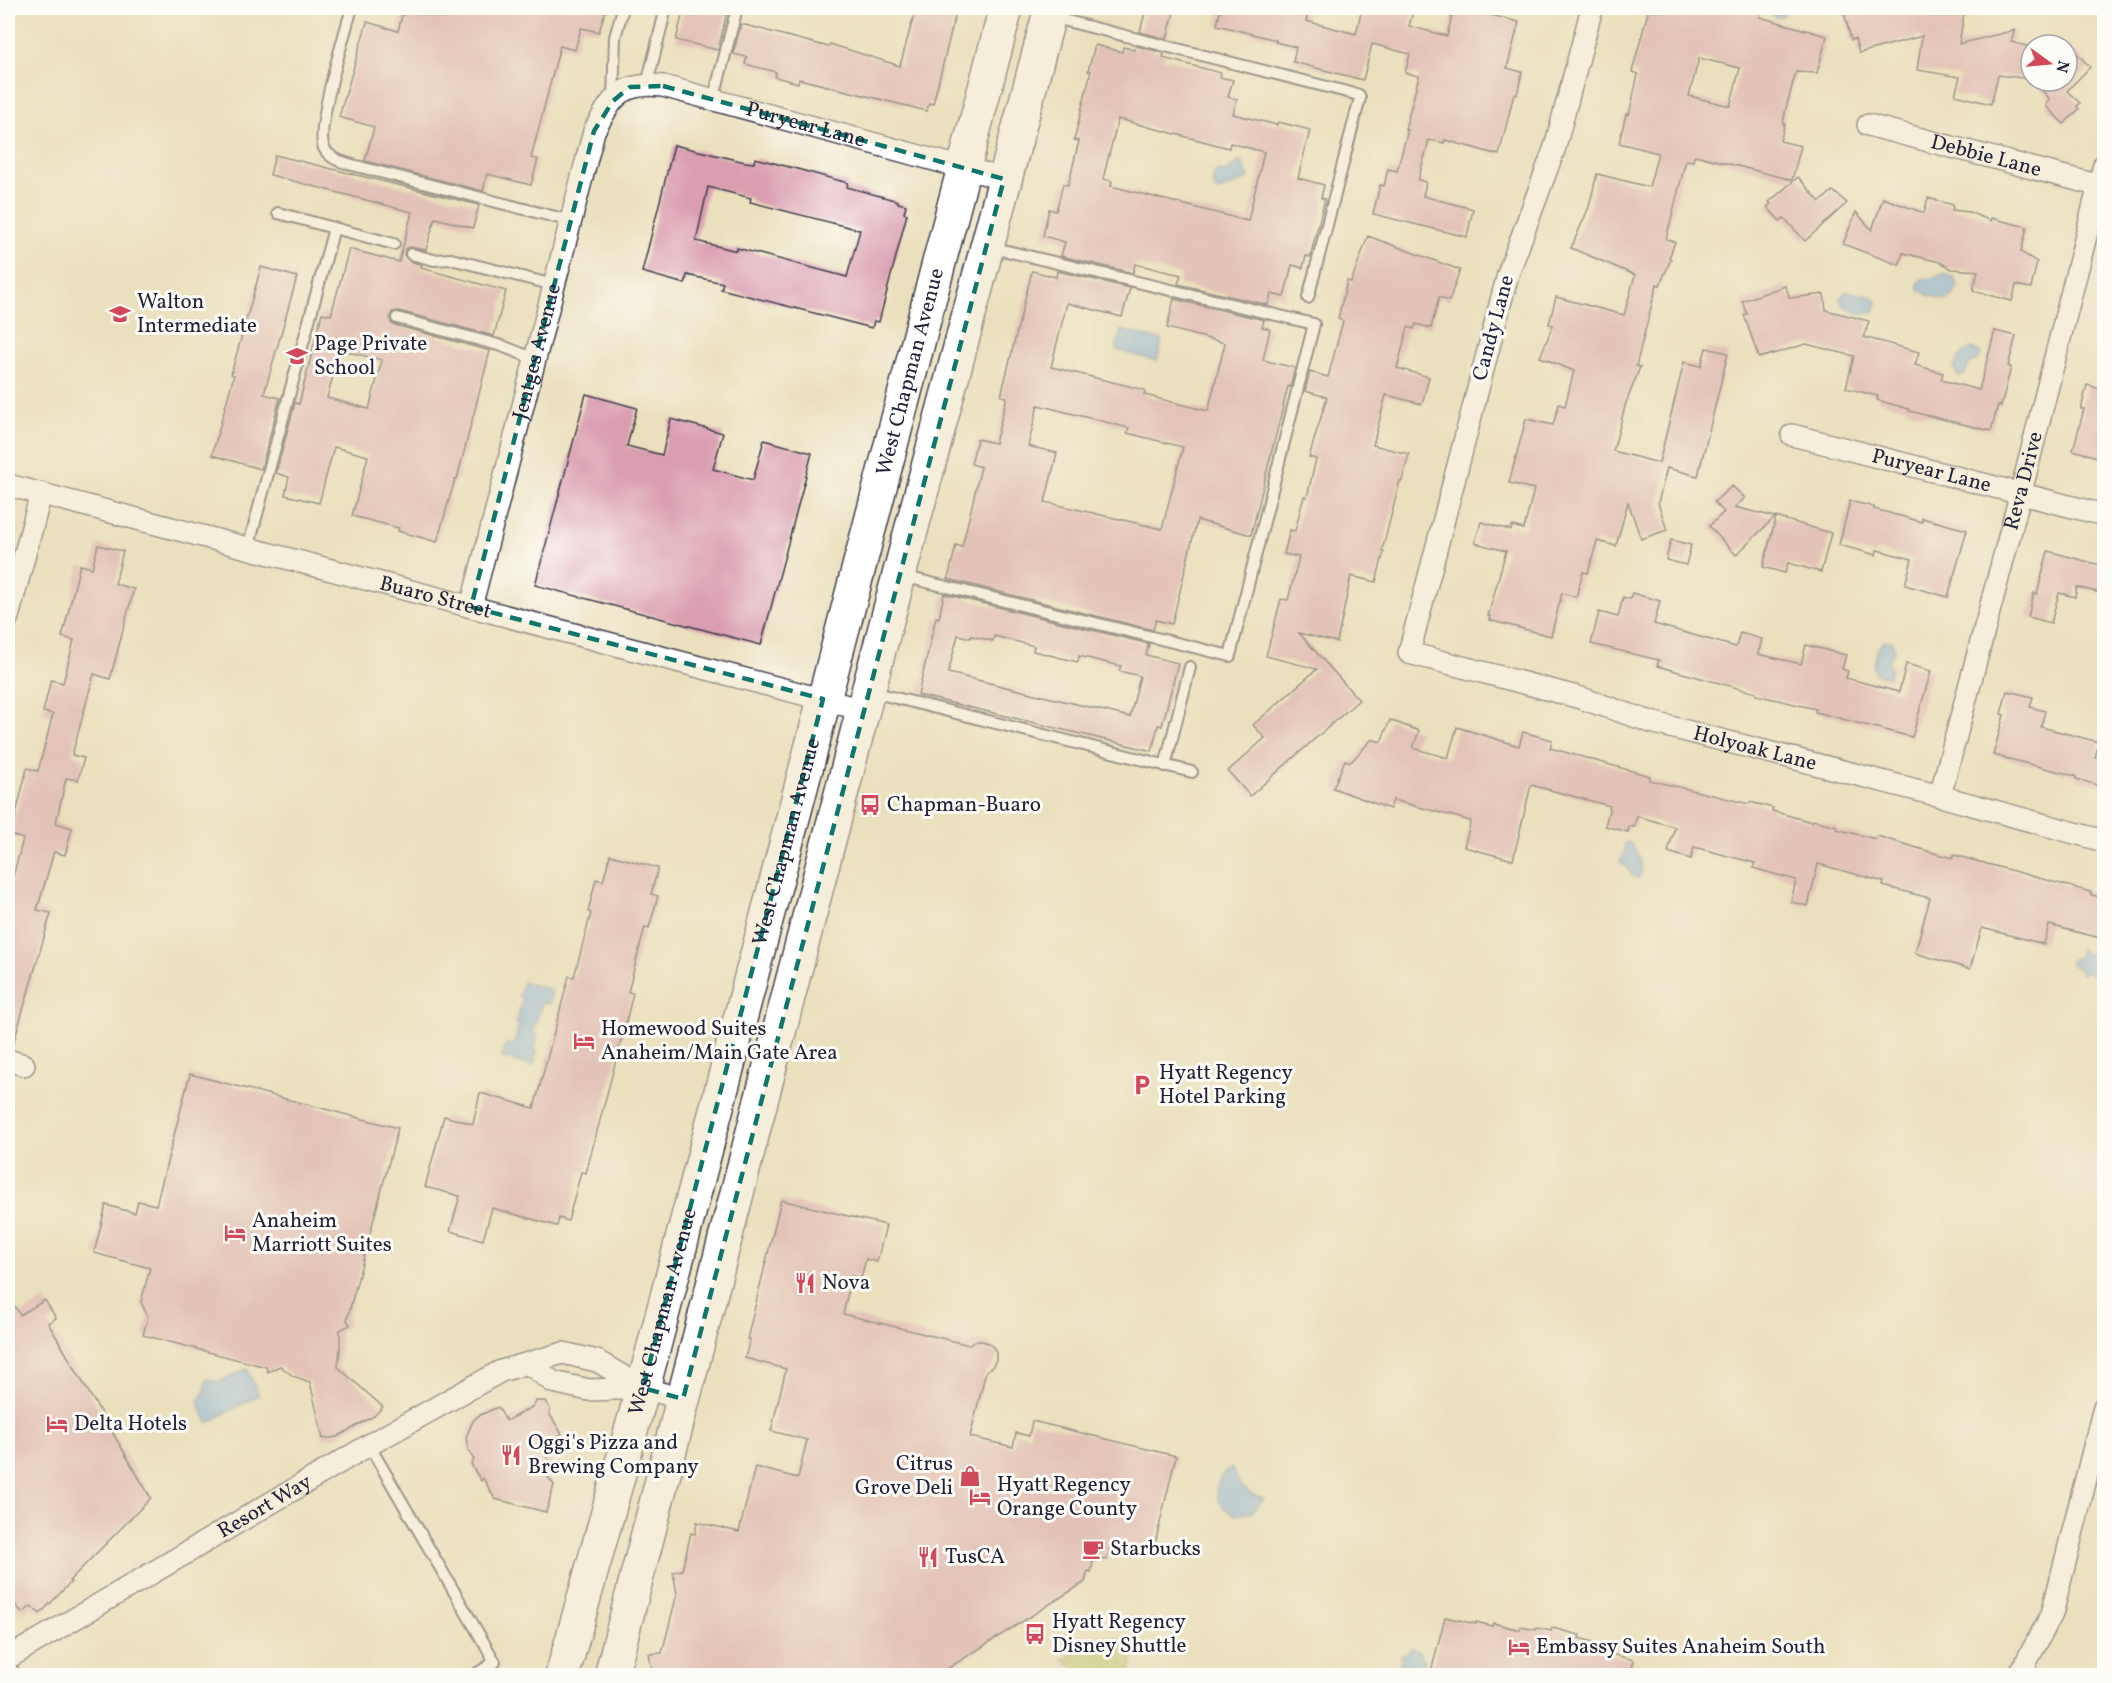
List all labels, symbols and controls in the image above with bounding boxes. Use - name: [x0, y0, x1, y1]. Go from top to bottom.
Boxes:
- north arrow: [2019, 33, 2079, 93]
- text: N: [2049, 58, 2074, 75]
- street label: Puryear Lane: [743, 95, 868, 155]
- street label: Debbie Lane: [1927, 128, 2045, 184]
- street label: West Chapman Avenue: [869, 265, 951, 479]
- street label: Candy Lane: [1466, 272, 1522, 384]
- street label: Jentges Avenue: [506, 280, 569, 423]
- place label: Walton Intermediate: [137, 288, 257, 341]
- school or university icon: Walton Intermediate: [108, 302, 132, 326]
- place label: Page Private School: [314, 330, 427, 383]
- school or university icon: Page Private School: [285, 344, 309, 368]
- street label: Reva Drive: [1997, 429, 2050, 533]
- street label: Puryear Lane: [1869, 442, 1994, 500]
- street label: Buaro Street: [376, 569, 495, 626]
- street label: Holyoak Lane: [1690, 719, 1820, 778]
- street label: West Chapman Avenue: [746, 735, 828, 949]
- place label: Chapman-Buaro: [887, 791, 1041, 820]
- bus stop icon: Chapman-Buaro: [858, 793, 882, 817]
- place label: Homewood Suites Anaheim/Main Gate Area: [601, 1015, 838, 1068]
- hotel icon: Homewood Suites Anaheim/Main Gate Area: [572, 1029, 596, 1053]
- place label: Hyatt Regency Hotel Parking: [1159, 1059, 1294, 1112]
- parking icon: Hyatt Regency Hotel Parking: [1130, 1073, 1154, 1097]
- street label: West Chapman Avenue: [622, 1205, 704, 1419]
- place label: Anaheim Marriott Suites: [252, 1207, 392, 1260]
- hotel icon: Anaheim Marriott Suites: [223, 1221, 247, 1245]
- place label: Nova: [822, 1269, 870, 1298]
- restaurant icon: Nova: [793, 1271, 817, 1295]
- place label: Delta Hotels: [74, 1410, 187, 1439]
- hotel icon: Delta Hotels: [45, 1412, 69, 1436]
- place label: Oggi's Pizza and Brewing Company: [528, 1429, 699, 1482]
- restaurant icon: Oggi's Pizza and Brewing Company: [499, 1443, 523, 1467]
- place label: Citrus Grove Deli: [855, 1450, 953, 1503]
- shop icon: Citrus Grove Deli: [958, 1464, 982, 1488]
- street label: Resort Way: [212, 1467, 318, 1546]
- place label: Hyatt Regency Orange County: [997, 1471, 1138, 1524]
- hotel icon: Hyatt Regency Orange County: [968, 1485, 992, 1509]
- place label: Starbucks: [1110, 1535, 1201, 1564]
- cafe icon: Starbucks: [1081, 1537, 1105, 1561]
- place label: TusCA: [945, 1543, 1005, 1572]
- restaurant icon: TusCA: [916, 1545, 940, 1569]
- place label: Hyatt Regency Disney Shuttle: [1052, 1608, 1187, 1661]
- bus stop icon: Hyatt Regency Disney Shuttle: [1023, 1622, 1047, 1646]
- place label: Embassy Suites Anaheim South: [1536, 1633, 1826, 1662]
- hotel icon: Embassy Suites Anaheim South: [1507, 1635, 1531, 1659]

